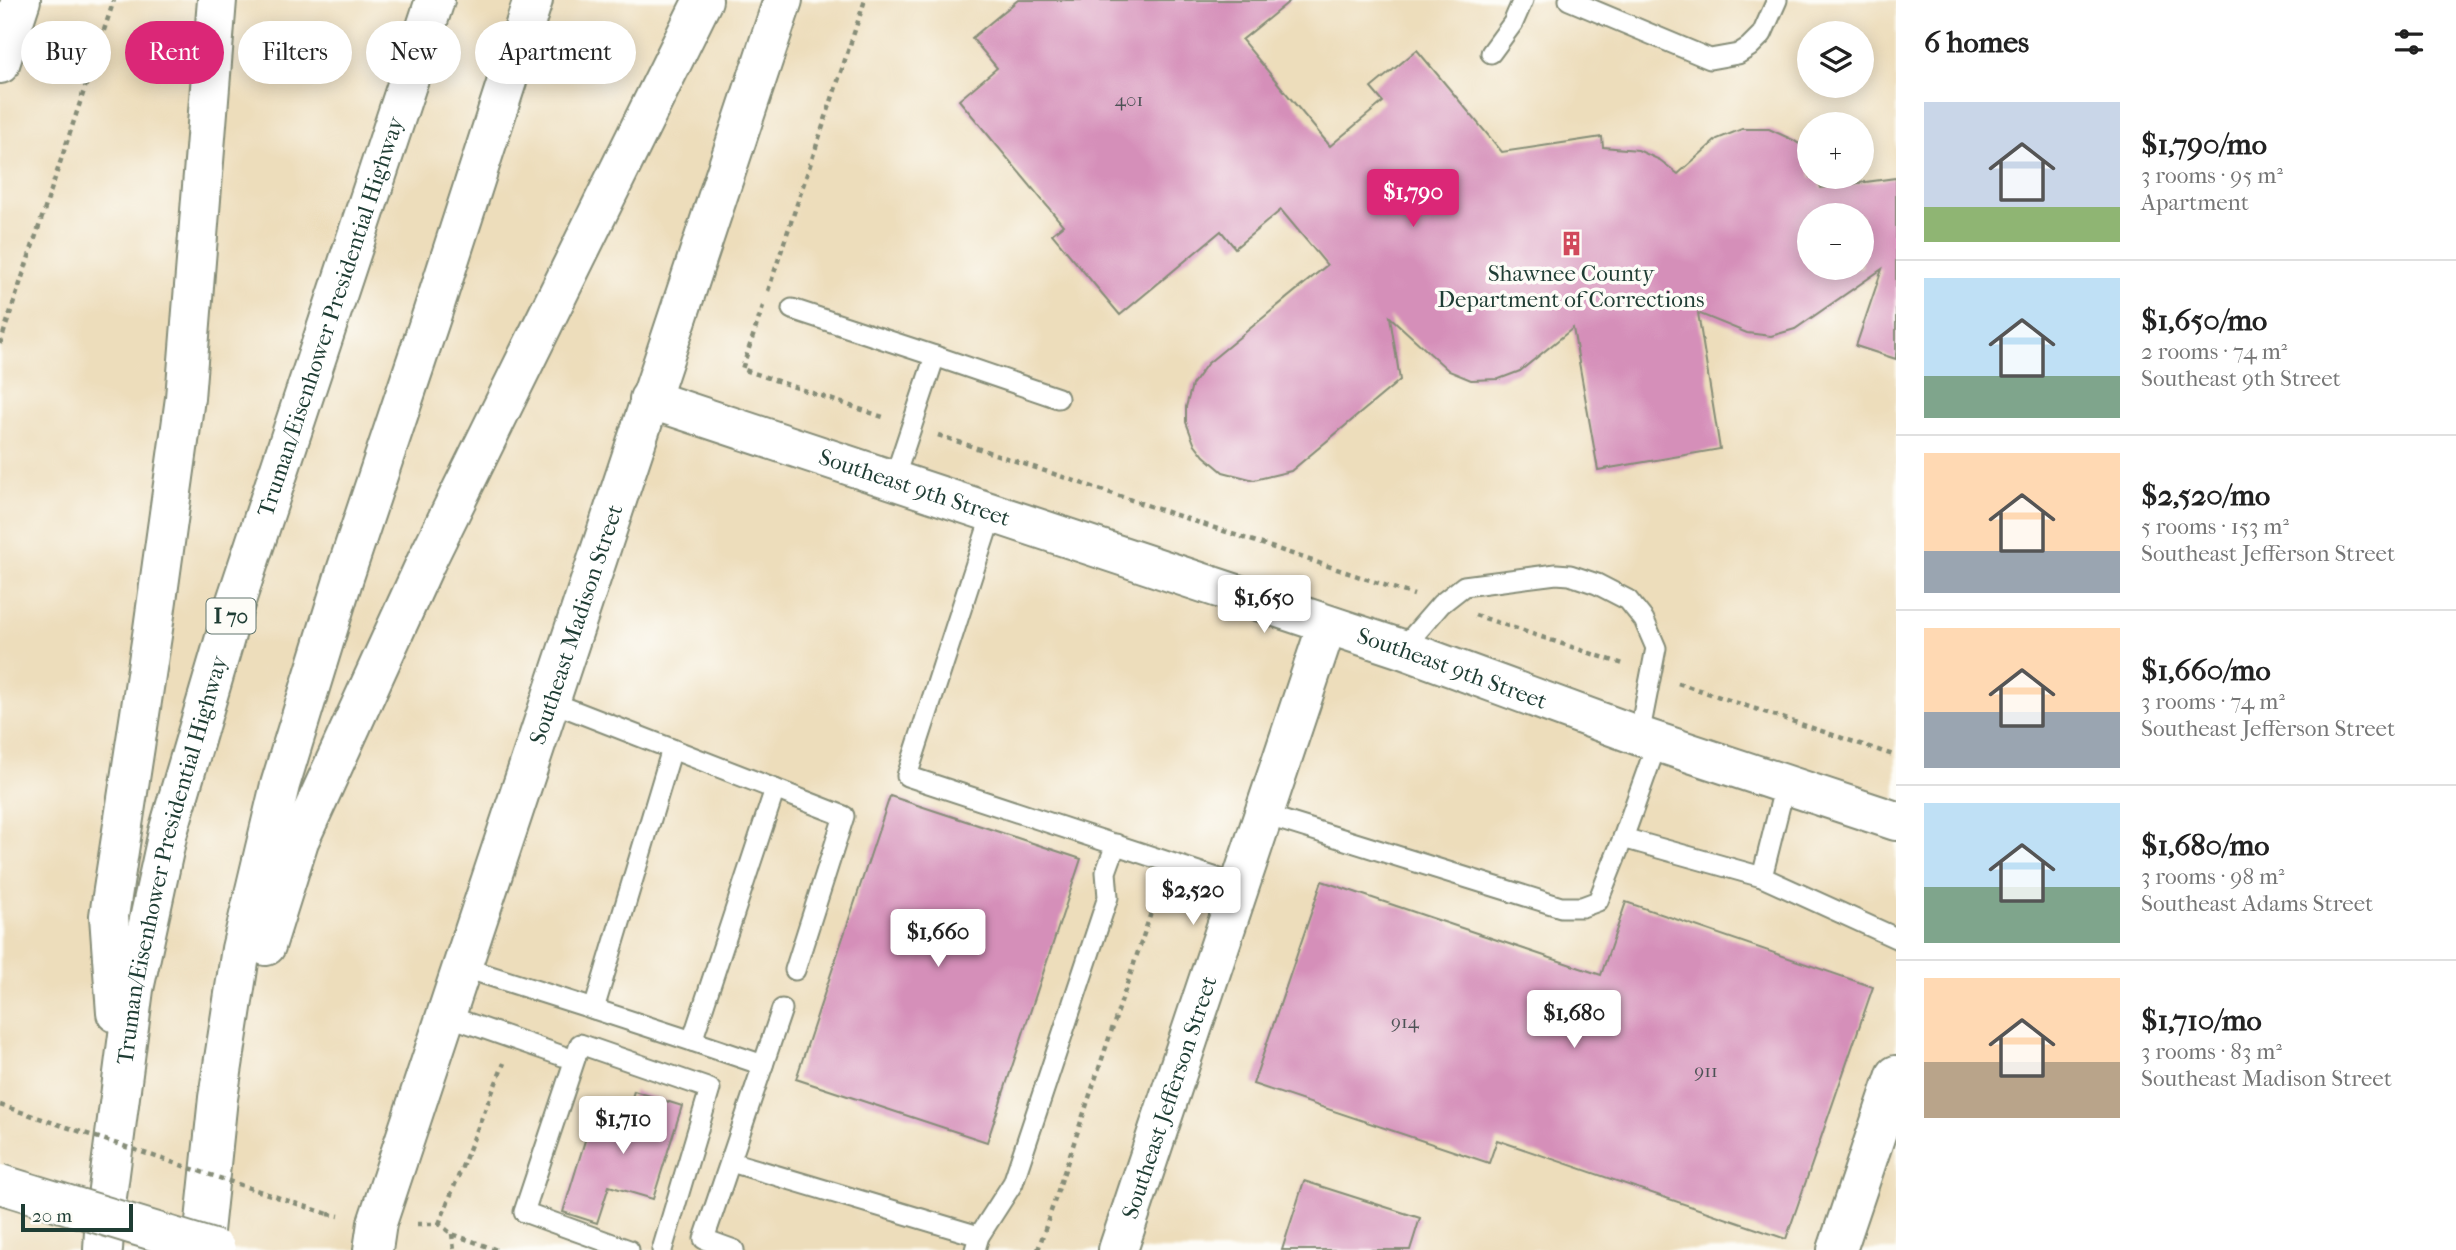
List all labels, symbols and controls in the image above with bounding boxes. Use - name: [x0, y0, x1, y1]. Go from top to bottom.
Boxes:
- chip: Buy: [21, 21, 111, 84]
- chip: Rent: [125, 21, 224, 84]
- chip: Filters: [238, 21, 352, 84]
- chip: New: [366, 21, 461, 84]
- chip: Apartment: [475, 21, 636, 84]
- map controls: [1797, 21, 1874, 280]
- button: layers: [1797, 21, 1874, 98]
- icon: filters: [2390, 23, 2428, 61]
- text: 6 homes: [1924, 25, 2029, 60]
- house number: 401: [1115, 89, 1143, 111]
- street label: Truman/Eisenhower Presidential Highway: [251, 112, 409, 520]
- button: +: [1797, 112, 1874, 189]
- text: $1,790/mo: [2141, 127, 2267, 162]
- icon: home: [1980, 130, 2064, 214]
- text: 3 rooms · 95 m²: [2141, 162, 2283, 189]
- pin: $1,790: [1356, 170, 1470, 229]
- text: $1,790: [1383, 178, 1443, 205]
- text: Apartment: [2141, 189, 2249, 216]
- button: −: [1797, 203, 1874, 280]
- building icon: Shawnee County Department of Corrections: [1557, 229, 1585, 257]
- place label: Shawnee County Department of Corrections: [1437, 260, 1705, 313]
- text: $1,650/mo: [2141, 303, 2267, 338]
- icon: home: [1980, 306, 2064, 390]
- text: 2 rooms · 74 m²: [2141, 338, 2287, 365]
- text: Southeast 9th Street: [2141, 365, 2341, 392]
- street label: Southeast 9th Street: [816, 443, 1014, 532]
- text: $2,520/mo: [2141, 478, 2270, 513]
- icon: home: [1980, 481, 2064, 565]
- street label: Southeast Madison Street: [523, 501, 628, 748]
- text: 5 rooms · 153 m²: [2141, 513, 2289, 540]
- text: Southeast Jefferson Street: [2141, 540, 2395, 567]
- pin: $1,650: [1207, 576, 1321, 635]
- text: $1,650: [1234, 584, 1294, 611]
- road number: I 70: [206, 598, 256, 634]
- street label: Southeast 9th Street: [1354, 622, 1551, 715]
- street label: Truman/Eisenhower Presidential Highway: [111, 652, 233, 1066]
- text: $1,660/mo: [2141, 653, 2271, 688]
- icon: home: [1980, 656, 2064, 740]
- text: 3 rooms · 74 m²: [2141, 688, 2285, 715]
- text: Southeast Jefferson Street: [2141, 715, 2395, 742]
- text: $1,680/mo: [2141, 828, 2269, 863]
- icon: home: [1980, 831, 2064, 915]
- text: 3 rooms · 98 m²: [2141, 863, 2285, 890]
- pin: $2,520: [1136, 867, 1250, 927]
- text: $2,520: [1162, 876, 1224, 903]
- text: Southeast Adams Street: [2141, 890, 2373, 917]
- pin: $1,660: [881, 909, 995, 969]
- text: $1,660: [906, 918, 970, 945]
- street label: Southeast Jefferson Street: [1116, 972, 1222, 1222]
- pin: $1,680: [1517, 990, 1631, 1050]
- text: $1,680: [1543, 999, 1605, 1026]
- text: $1,710/mo: [2141, 1003, 2262, 1038]
- icon: home: [1980, 1006, 2064, 1090]
- house number: 914: [1391, 1011, 1420, 1033]
- text: 3 rooms · 83 m²: [2141, 1038, 2282, 1065]
- house number: 911: [1694, 1060, 1718, 1082]
- text: Southeast Madison Street: [2141, 1065, 2392, 1092]
- pin: $1,710: [566, 1096, 680, 1156]
- text: $1,710: [595, 1105, 651, 1132]
- scale bar: [21, 1201, 133, 1233]
- text: 20 m: [32, 1205, 72, 1227]

